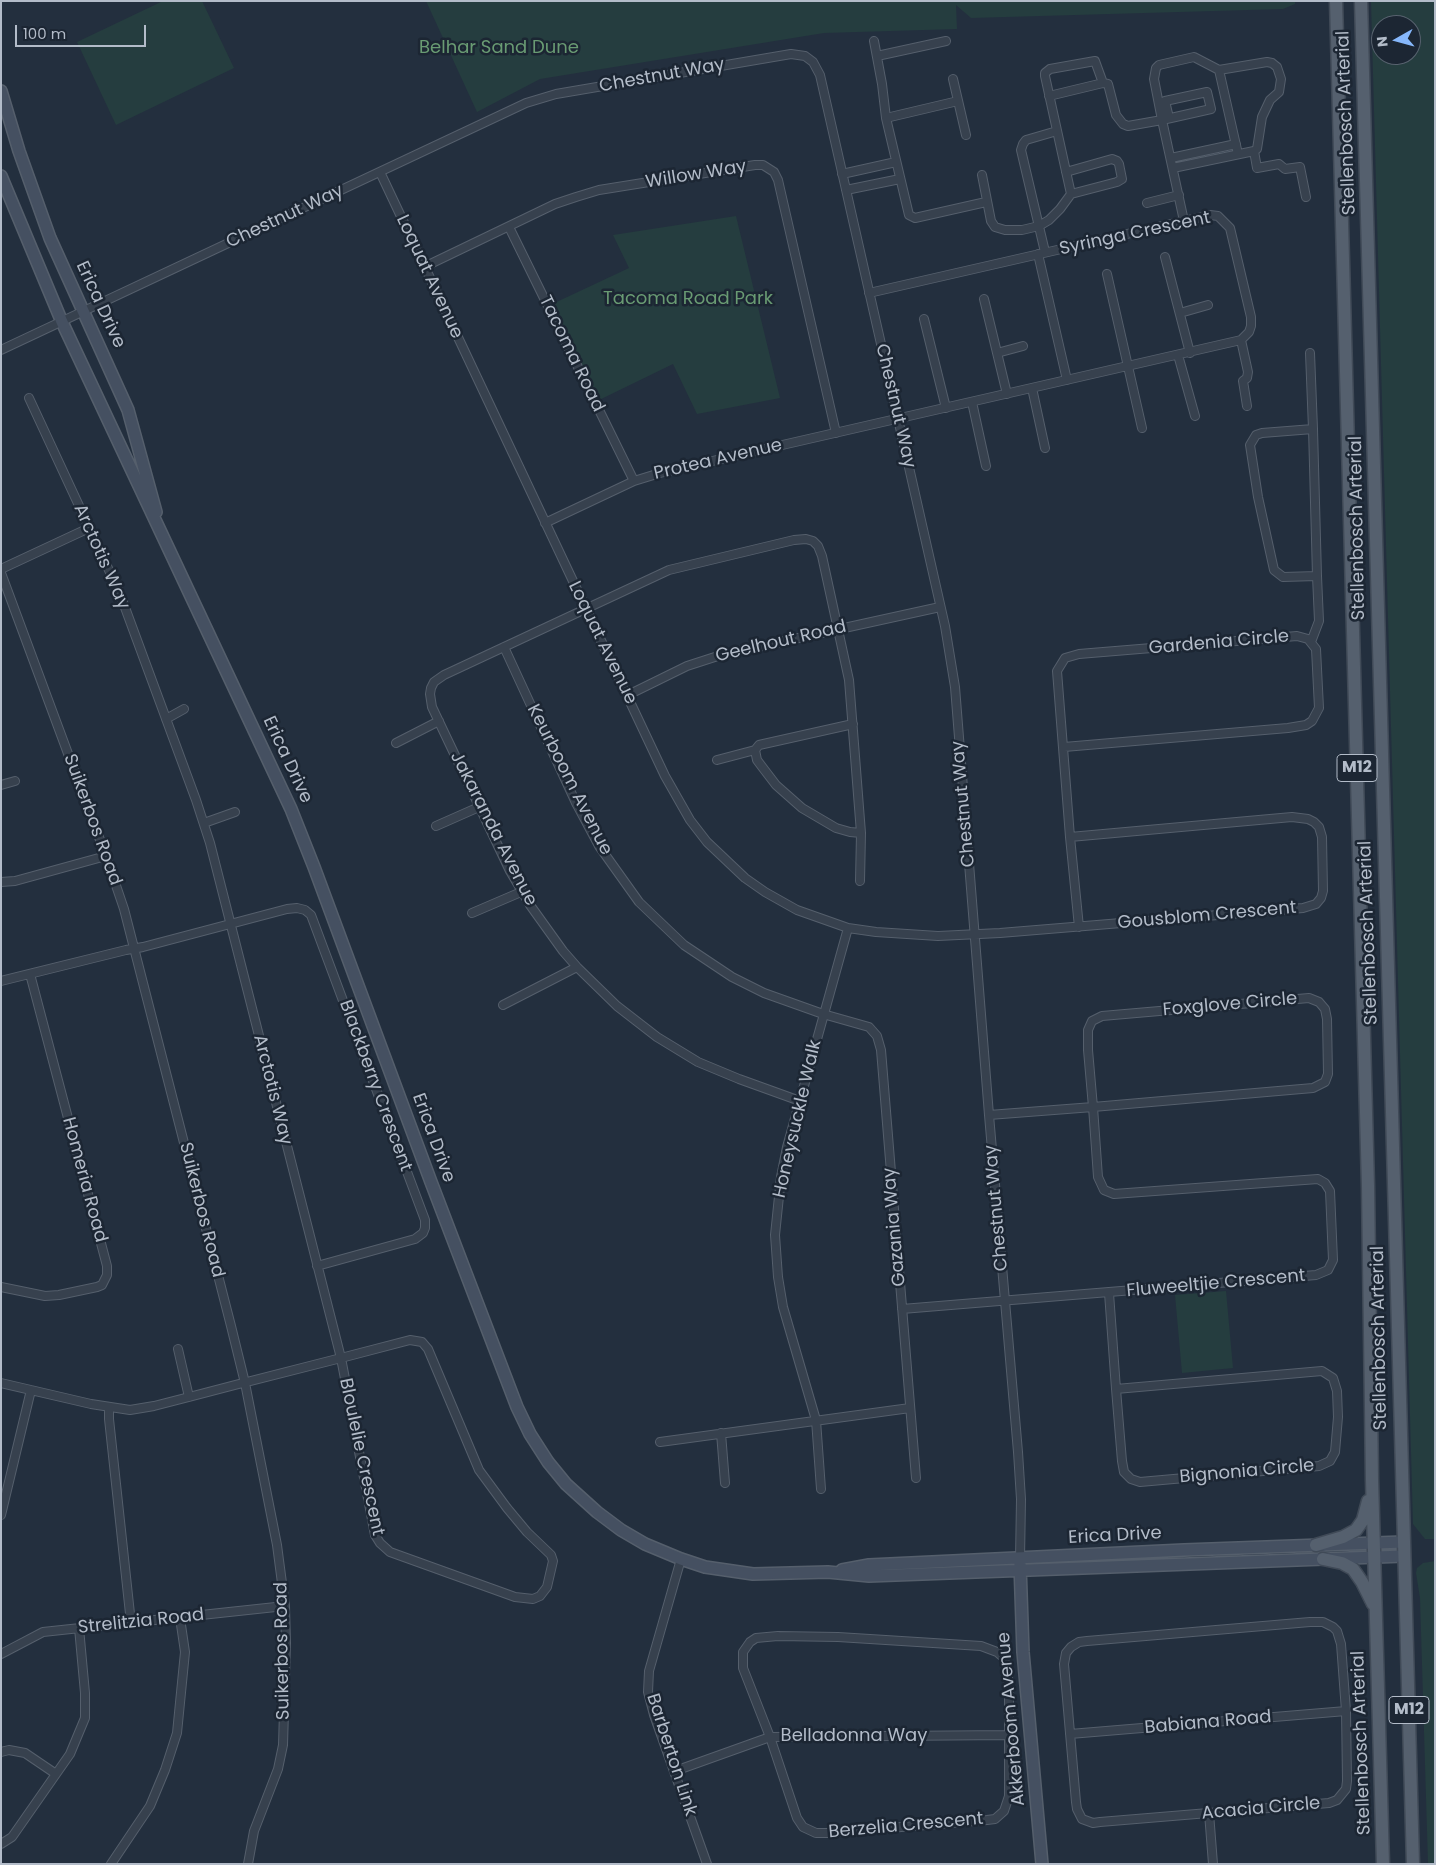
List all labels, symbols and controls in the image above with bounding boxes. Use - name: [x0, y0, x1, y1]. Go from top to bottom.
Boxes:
- scale bar: [18, 15, 149, 47]
- north arrow: [1371, 15, 1421, 65]
- text: 100 m: [23, 23, 66, 44]
- street label: Stellenbosch Arterial: [1333, 30, 1361, 216]
- text: N: [1372, 35, 1393, 48]
- park label: Belhar Sand Dune: [419, 37, 579, 59]
- street label: Chestnut Way: [598, 54, 726, 98]
- street label: Willow Way: [644, 156, 748, 194]
- street label: Chestnut Way: [223, 180, 347, 254]
- street label: Syringa Crescent: [1058, 207, 1212, 261]
- street label: Loquat Avenue: [391, 212, 467, 342]
- street label: Erica Drive: [70, 258, 130, 352]
- park label: Tacoma Road Park: [603, 288, 773, 310]
- street label: Tacoma Road: [534, 292, 608, 416]
- street label: Chestnut Way: [870, 342, 920, 470]
- street label: Protea Avenue: [652, 435, 784, 485]
- street label: Stellenbosch Arterial: [1346, 436, 1370, 620]
- street label: Arctotis Way: [68, 501, 134, 613]
- street label: Loquat Avenue: [563, 578, 641, 708]
- street label: Geelhout Road: [714, 616, 848, 668]
- street label: Gardenia Circle: [1148, 626, 1290, 660]
- street label: Keurboom Avenue: [522, 701, 616, 859]
- street label: Erica Drive: [257, 713, 317, 807]
- street label: Chestnut Way: [948, 740, 980, 868]
- street label: Jakaranda Avenue: [445, 748, 541, 910]
- street label: Suikerbos Road: [58, 751, 126, 889]
- road number: M12: [1337, 754, 1377, 781]
- street label: Stellenbosch Arterial: [1355, 840, 1383, 1026]
- street label: Gousblom Crescent: [1117, 897, 1297, 935]
- street label: Foxglove Circle: [1162, 988, 1298, 1022]
- street label: Blackberry Crescent: [334, 997, 416, 1175]
- street label: Arctotis Way: [248, 1033, 296, 1147]
- street label: Honeysuckle Walk: [769, 1038, 827, 1200]
- street label: Erica Drive: [407, 1090, 459, 1186]
- street label: Homeria Road: [57, 1115, 111, 1245]
- street label: Suikerbos Road: [174, 1140, 228, 1280]
- street label: Chestnut Way: [981, 1144, 1013, 1272]
- street label: Gazania Way: [879, 1167, 911, 1287]
- street label: Stellenbosch Arterial: [1368, 1246, 1392, 1430]
- street label: Fluweeltjie Crescent: [1126, 1265, 1306, 1303]
- street label: Bloulelie Crescent: [334, 1376, 388, 1538]
- street label: Bignonia Circle: [1179, 1455, 1315, 1489]
- street label: Erica Drive: [1068, 1523, 1162, 1549]
- street label: Suikerbos Road: [271, 1582, 295, 1720]
- street label: Strelitzia Road: [77, 1605, 205, 1639]
- street label: Akkerboom Avenue: [994, 1631, 1030, 1807]
- street label: Stellenbosch Arterial: [1348, 1650, 1376, 1836]
- street label: Barberton Link: [641, 1691, 701, 1819]
- road number: M12: [1389, 1696, 1429, 1724]
- street label: Babiana Road: [1144, 1707, 1272, 1739]
- street label: Belladonna Way: [781, 1725, 927, 1747]
- street label: Acacia Circle: [1201, 1793, 1321, 1825]
- street label: Berzelia Crescent: [828, 1808, 984, 1844]

